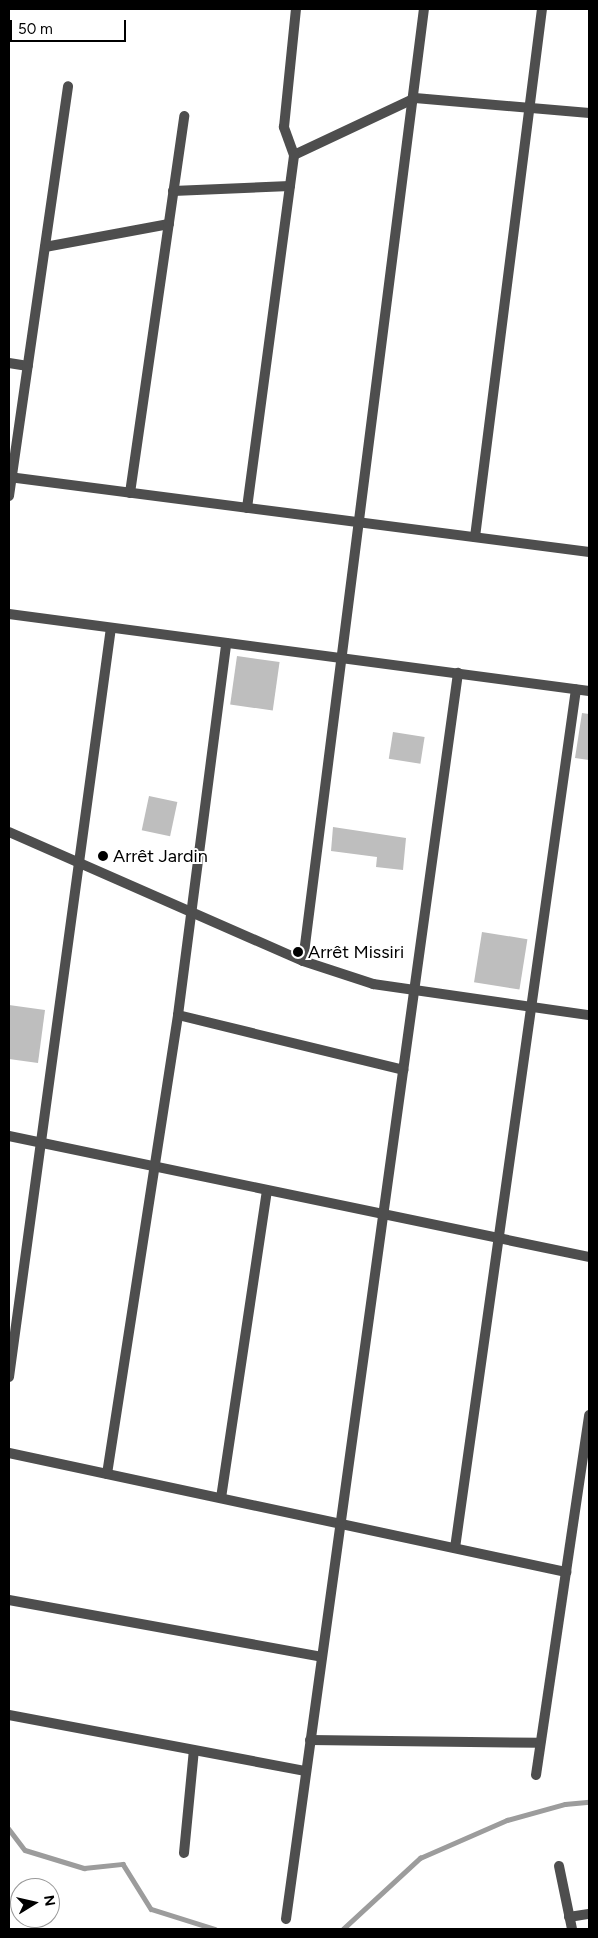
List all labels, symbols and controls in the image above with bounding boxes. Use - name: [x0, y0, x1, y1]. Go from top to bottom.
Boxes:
- scale bar: [12, 10, 129, 42]
- text: 50 m: [18, 20, 53, 38]
- place label: Arrêt Jardin: [113, 845, 208, 867]
- marker: Arrêt Jardin: [97, 850, 109, 862]
- place label: Arrêt Missiri: [308, 941, 404, 963]
- marker: Arrêt Missiri: [292, 946, 304, 958]
- north arrow: [10, 1878, 60, 1928]
- text: N: [40, 1894, 59, 1907]

